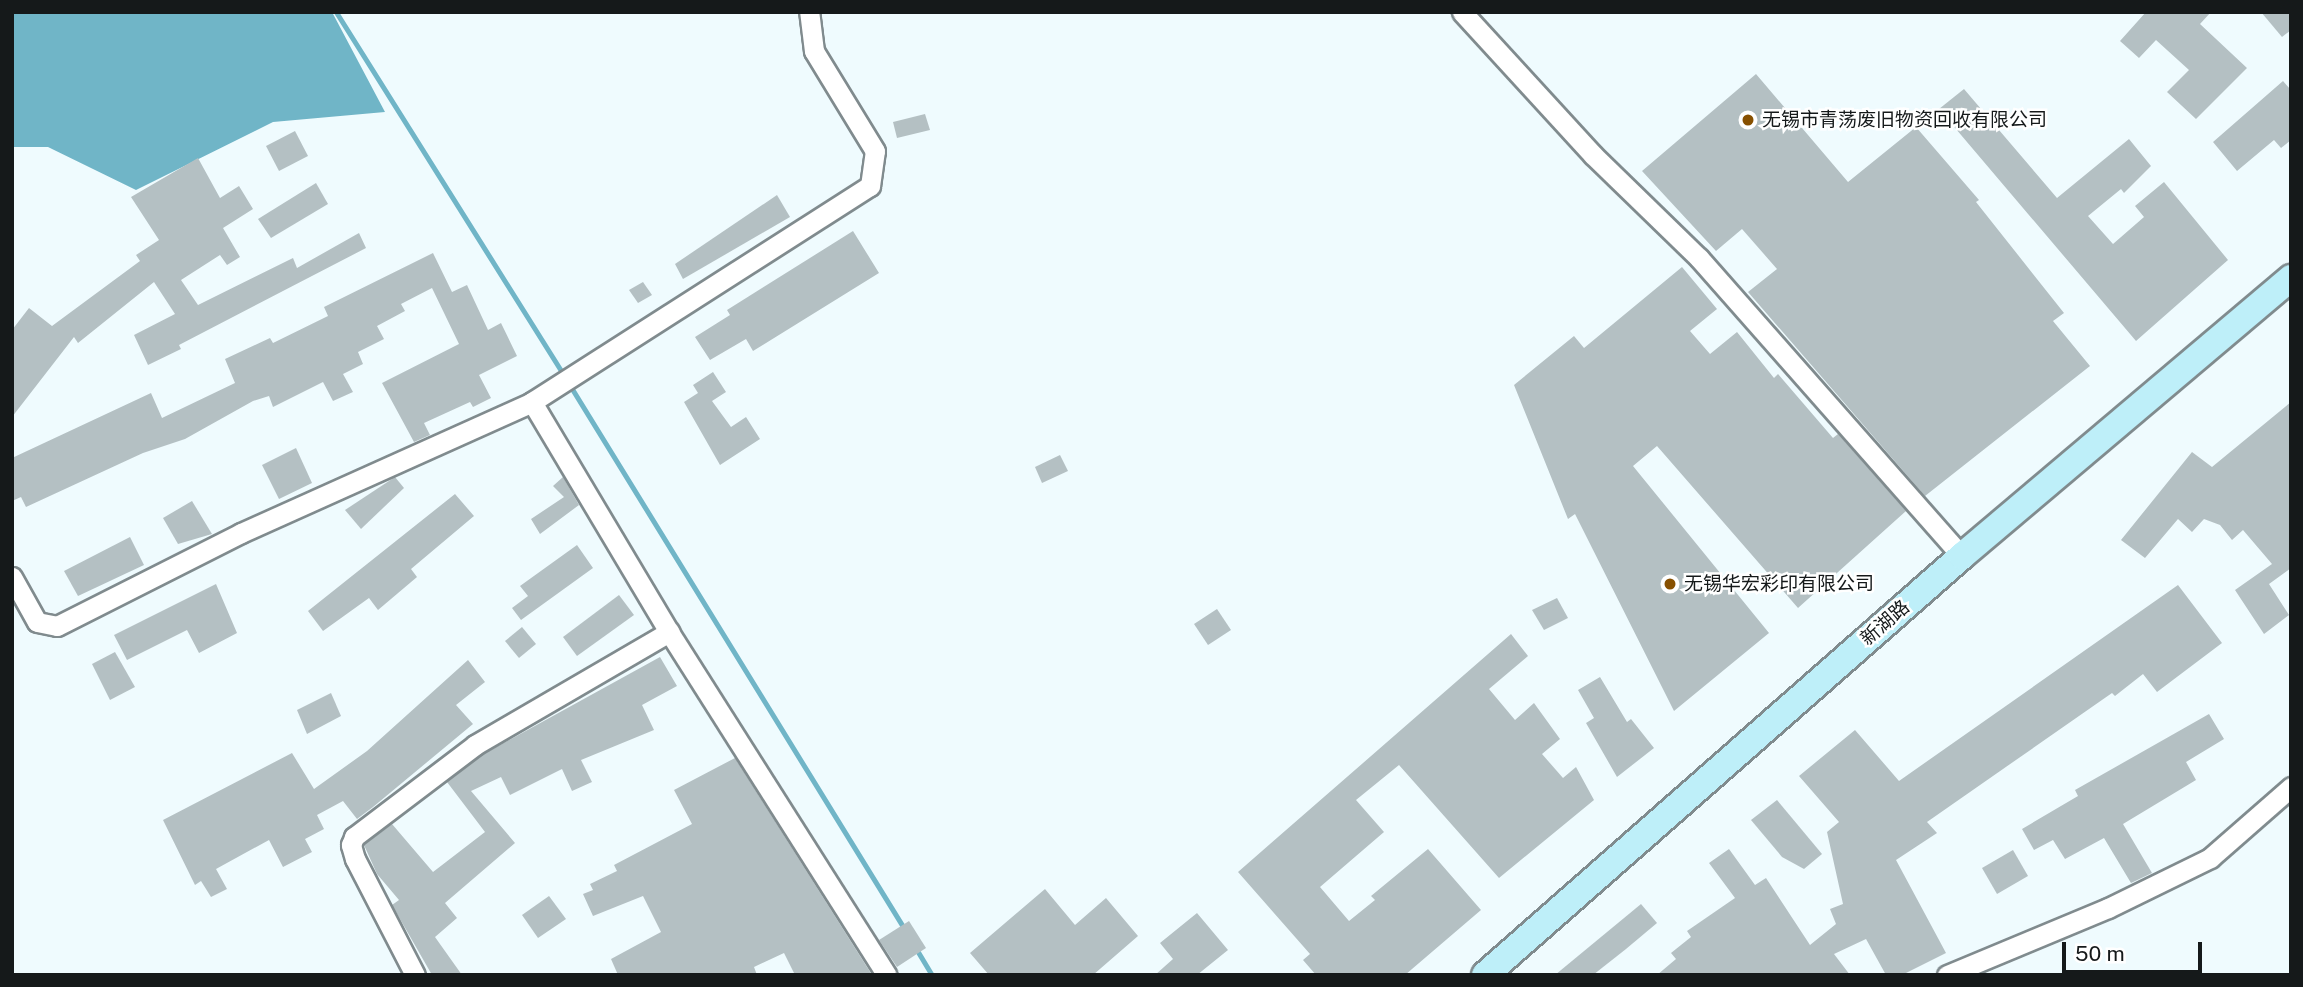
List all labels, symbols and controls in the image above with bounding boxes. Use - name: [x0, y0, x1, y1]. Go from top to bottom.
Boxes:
- place label: 无锡市青荡废旧物资回收有限公司: [1762, 109, 2047, 131]
- marker: 无锡市青荡废旧物资回收有限公司: [1740, 112, 1756, 128]
- place label: 无锡华宏彩印有限公司: [1684, 573, 1874, 595]
- marker: 无锡华宏彩印有限公司: [1662, 576, 1678, 592]
- street label: 新湖路: [1856, 596, 1914, 650]
- scale bar: [2065, 928, 2205, 972]
- text: 50 m: [2075, 941, 2125, 966]

